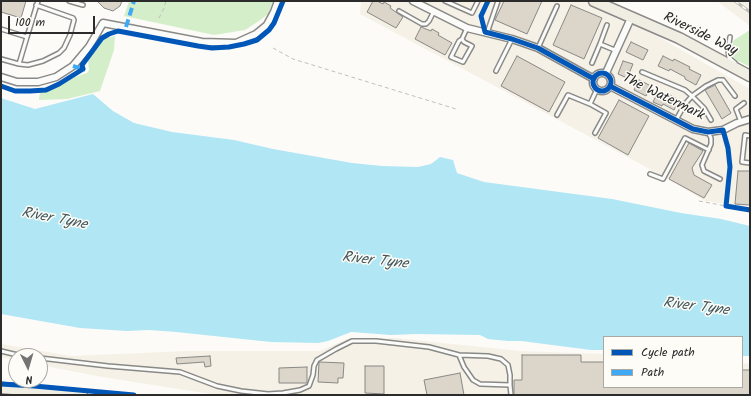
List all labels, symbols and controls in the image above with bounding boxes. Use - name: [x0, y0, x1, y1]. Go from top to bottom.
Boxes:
- scale bar: [10, 8, 97, 34]
- street label: Riverside Way: [660, 10, 740, 60]
- text: 100 m: [15, 13, 45, 32]
- street label: The Watermark: [619, 71, 707, 125]
- water label: River Tyne: [20, 205, 88, 235]
- water label: River Tyne: [341, 250, 409, 274]
- water label: River Tyne: [662, 295, 730, 321]
- legend: [603, 336, 743, 388]
- text: Cycle path: [641, 343, 695, 362]
- north arrow: [8, 348, 48, 388]
- text: Path: [641, 363, 664, 382]
- text: N: [25, 370, 33, 388]

